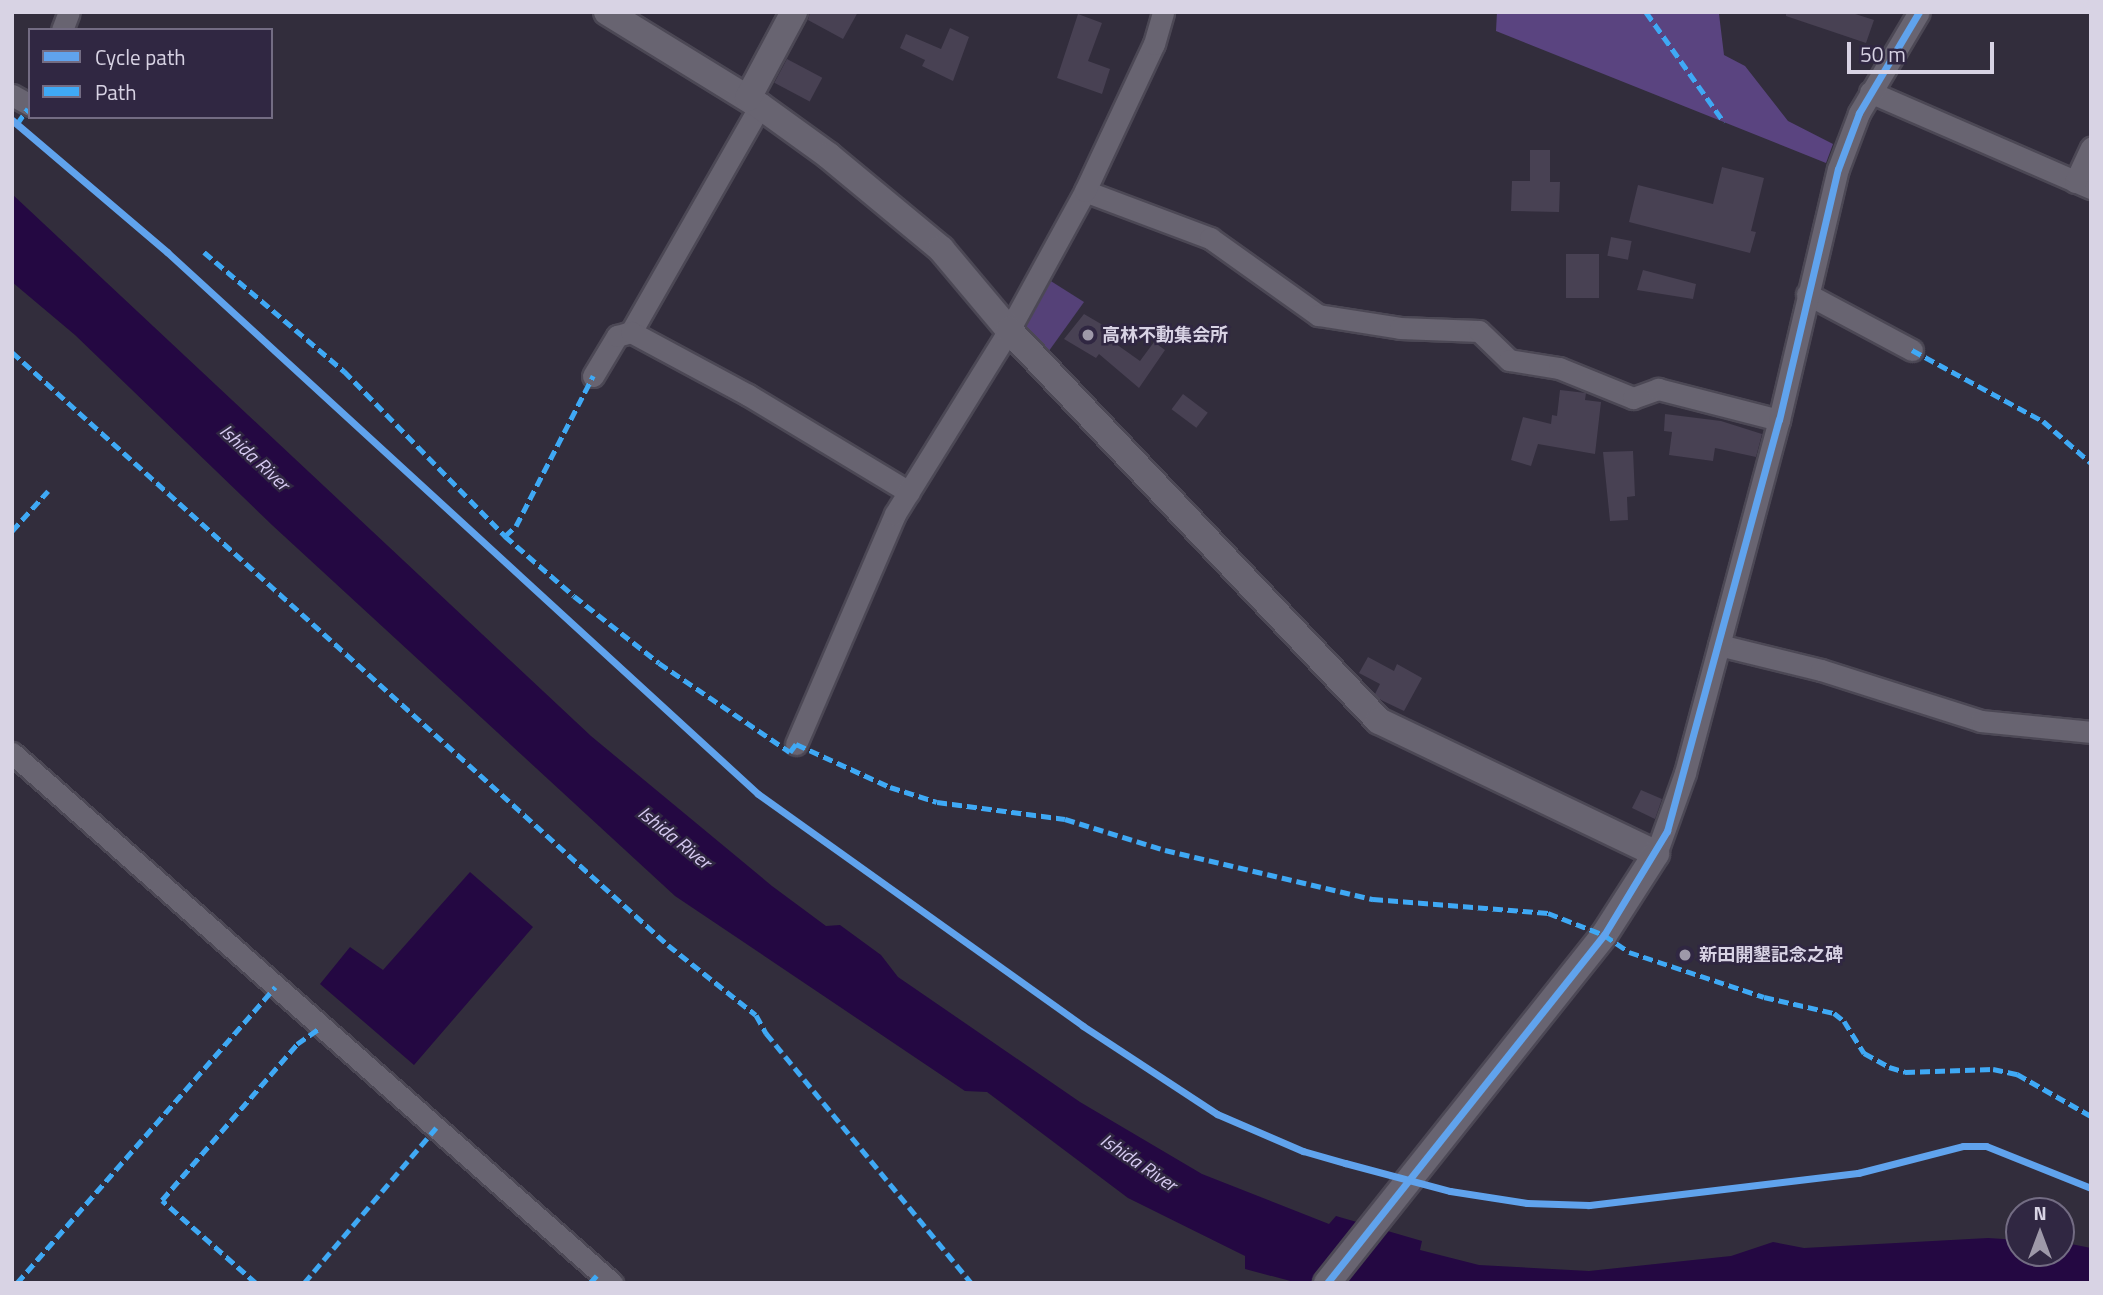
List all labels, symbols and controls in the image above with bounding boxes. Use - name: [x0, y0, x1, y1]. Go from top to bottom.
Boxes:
- legend: [28, 28, 273, 119]
- scale bar: [1851, 28, 1998, 72]
- text: 50 m: [1860, 38, 1906, 70]
- text: Cycle path: [95, 41, 186, 73]
- text: Path: [95, 76, 137, 108]
- place label: 高林不動集会所: [1102, 324, 1228, 346]
- marker: 高林不動集会所: [1080, 327, 1096, 343]
- water label: Ishida River: [215, 419, 295, 495]
- water label: Ishida River: [634, 801, 716, 873]
- place label: 新田開墾記念之碑: [1699, 944, 1843, 966]
- marker: 新田開墾記念之碑: [1677, 947, 1693, 963]
- water label: Ishida River: [1097, 1128, 1181, 1196]
- north arrow: [2005, 1197, 2075, 1267]
- text: N: [2033, 1198, 2047, 1227]

